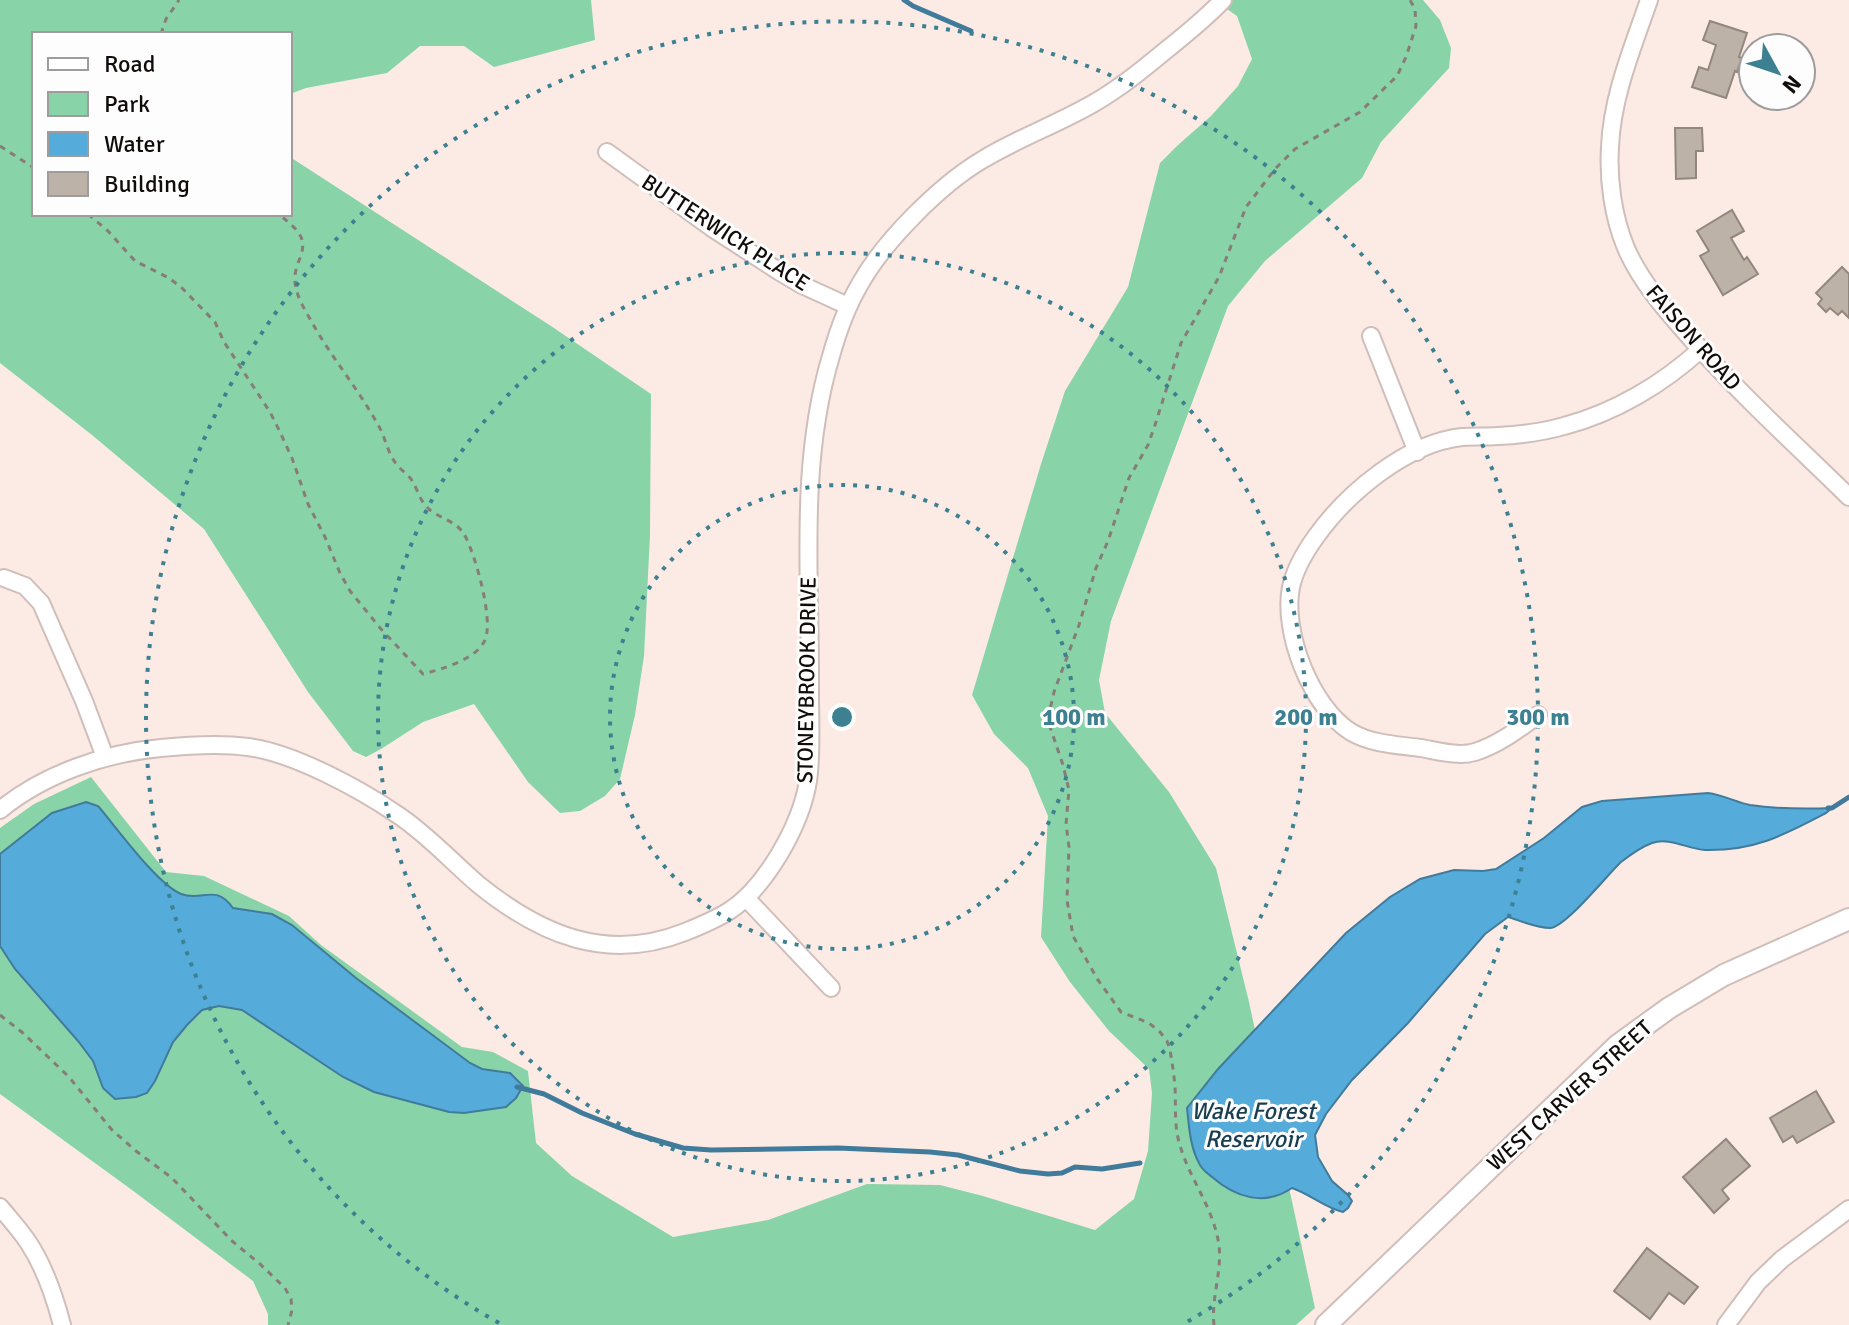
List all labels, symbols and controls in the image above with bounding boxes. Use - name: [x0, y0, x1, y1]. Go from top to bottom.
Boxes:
- legend: [32, 32, 292, 216]
- north arrow: [1737, 32, 1817, 112]
- text: Road: [104, 49, 155, 79]
- text: N: [1777, 70, 1807, 99]
- text: Park: [104, 89, 150, 119]
- text: Water: [104, 129, 165, 159]
- street label: BUTTERWICK PLACE: [637, 168, 815, 297]
- text: Building: [104, 169, 190, 199]
- street label: FAISON ROAD: [1640, 279, 1747, 396]
- street label: STONEYBROOK DRIVE: [791, 576, 822, 784]
- text: 100 m: [1042, 702, 1106, 732]
- text: 200 m: [1274, 702, 1338, 732]
- text: 300 m: [1506, 702, 1570, 732]
- centre of rings: [828, 703, 856, 731]
- street label: WEST CARVER STREET: [1481, 1014, 1657, 1177]
- water label: Wake Forest Reservoir: [1191, 1096, 1318, 1154]

